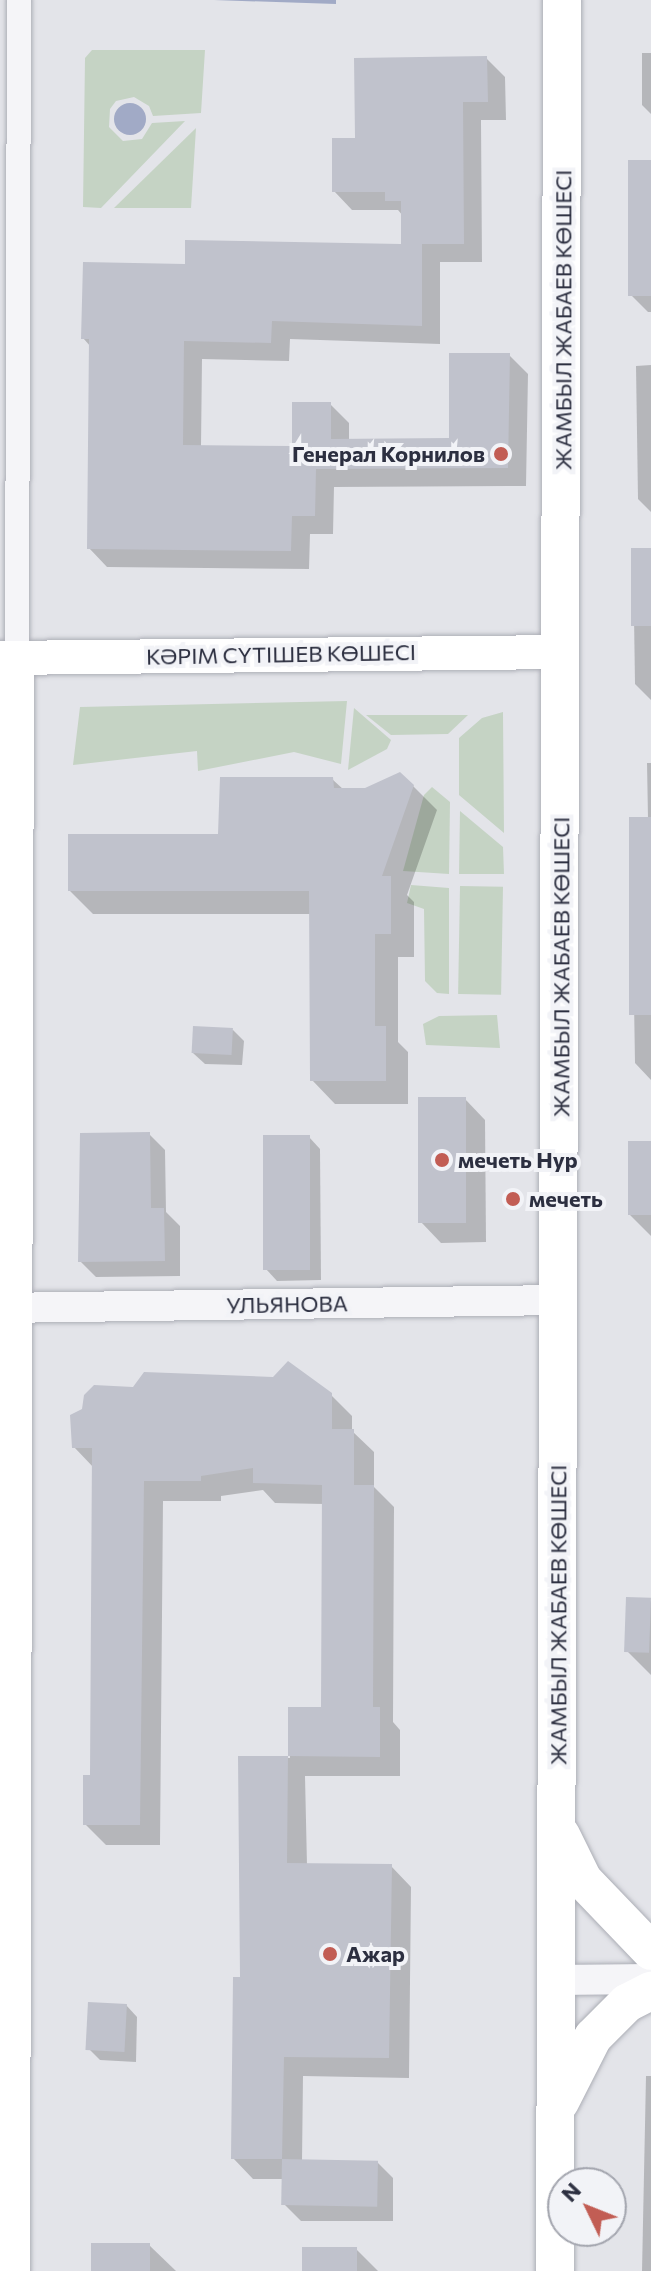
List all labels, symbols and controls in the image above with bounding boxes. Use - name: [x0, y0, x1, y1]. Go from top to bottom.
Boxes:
- street label: ЖАМБЫЛ ЖАБАЕВ КӨШЕСІ: [550, 170, 576, 470]
- place label: Генерал Корнилов: [292, 441, 485, 467]
- marker: Генерал Корнилов: [492, 445, 510, 463]
- street label: КӘРІМ СҮТІШЕВ КӨШЕСІ: [146, 638, 416, 670]
- street label: ЖАМБЫЛ ЖАБАЕВ КӨШЕСІ: [548, 817, 574, 1117]
- place label: мечеть Нур: [458, 1147, 578, 1173]
- marker: мечеть Нур: [433, 1151, 451, 1169]
- place label: мечеть: [529, 1186, 603, 1212]
- marker: мечеть: [504, 1190, 522, 1208]
- street label: УЛЬЯНОВА: [226, 1290, 348, 1318]
- street label: ЖАМБЫЛ ЖАБАЕВ КӨШЕСІ: [545, 1465, 571, 1765]
- place label: Ажар: [346, 1941, 405, 1967]
- marker: Ажар: [321, 1945, 339, 1963]
- north arrow: [547, 2167, 627, 2247]
- text: N: [555, 2176, 586, 2207]

